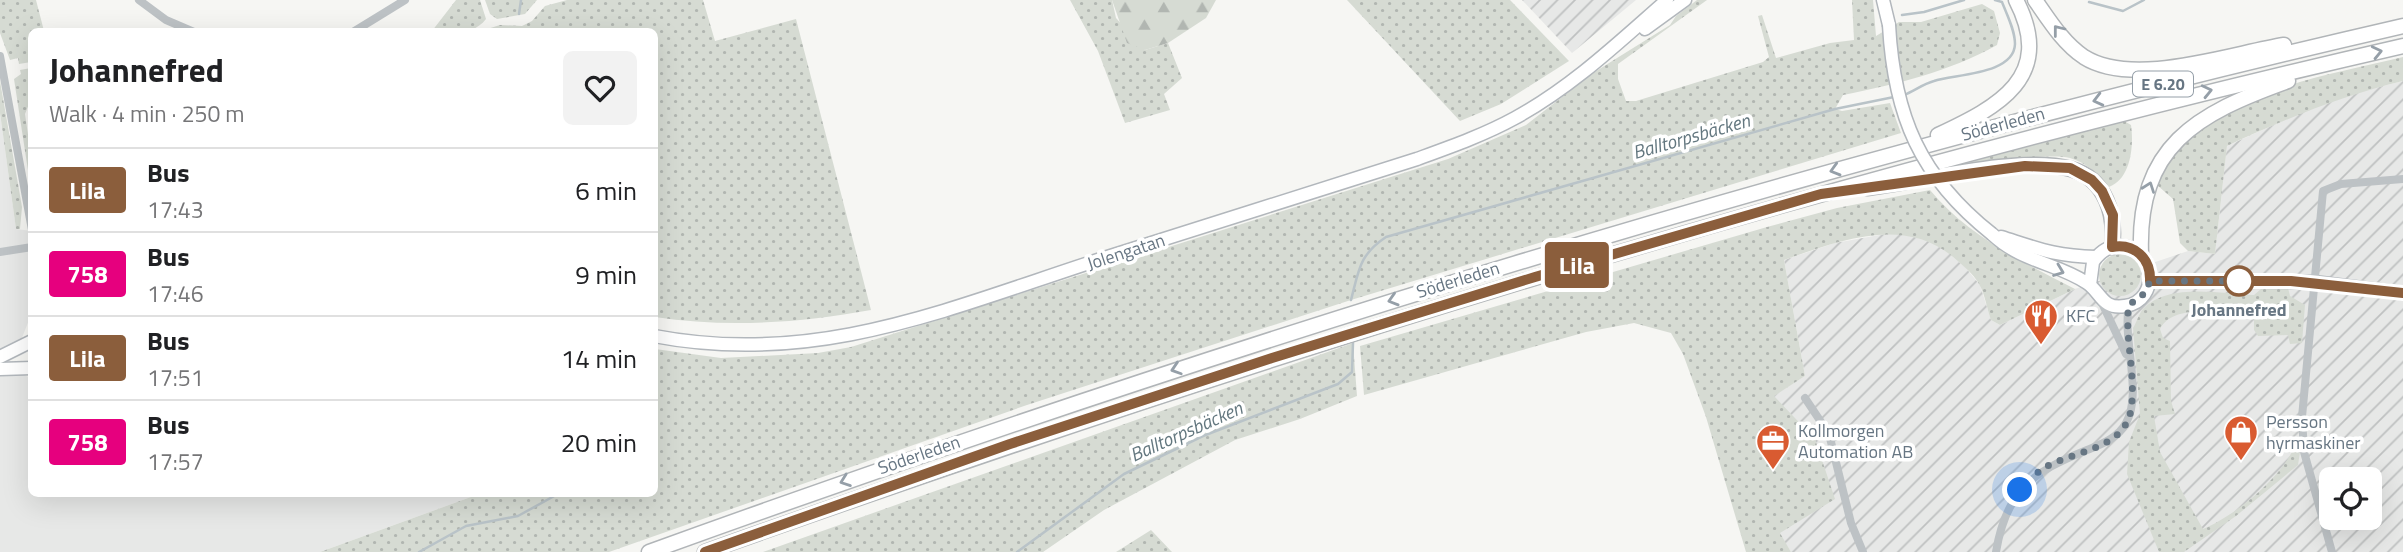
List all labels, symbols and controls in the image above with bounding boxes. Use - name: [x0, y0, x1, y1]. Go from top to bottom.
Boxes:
- one-way arrow: [2053, 26, 2066, 38]
- text: Johannefred: [49, 45, 224, 95]
- one-way arrow: [2371, 46, 2383, 60]
- button: heart: [563, 51, 637, 125]
- road number: E 6.20: [2133, 72, 2193, 96]
- one-way arrow: [2201, 85, 2213, 100]
- one-way arrow: [2092, 92, 2104, 106]
- text: Walk · 4 min · 250 m: [49, 96, 245, 131]
- street label: Söderleden: [1958, 99, 2048, 148]
- water label: Balltorpsbäcken: [1629, 105, 1753, 166]
- text: Bus: [147, 153, 189, 192]
- one-way arrow: [1829, 162, 1841, 177]
- text: 6 min: [575, 171, 637, 210]
- text: Lila: [69, 172, 106, 208]
- one-way arrow: [2140, 182, 2154, 194]
- text: 17:43: [147, 192, 204, 227]
- street label: Jolengatan: [1083, 226, 1168, 277]
- text: Bus: [147, 237, 189, 276]
- line badge: Lila: [1528, 242, 1626, 288]
- text: Lila: [1559, 247, 1595, 283]
- street label: Söderleden: [1413, 254, 1503, 305]
- text: 9 min: [575, 255, 637, 294]
- text: 758: [67, 256, 108, 292]
- one-way arrow: [2053, 263, 2065, 277]
- marker: Johannefred: [2224, 266, 2254, 296]
- text: 17:46: [147, 276, 204, 311]
- one-way arrow: [1387, 292, 1400, 306]
- place label: Johannefred: [2191, 296, 2287, 323]
- restaurant icon: KFC: [2022, 297, 2060, 346]
- place label: KFC: [2066, 302, 2096, 329]
- text: Bus: [147, 321, 189, 360]
- text: 14 min: [561, 339, 637, 378]
- text: Lila: [69, 340, 106, 376]
- text: 17:51: [147, 360, 204, 395]
- one-way arrow: [1171, 360, 1183, 375]
- water label: Balltorpsbäcken: [1125, 393, 1247, 468]
- text: Bus: [147, 405, 189, 444]
- place label: Persson hyrmaskiner: [2266, 408, 2360, 456]
- shop icon: Persson hyrmaskiner: [2222, 413, 2260, 462]
- place label: Kollmorgen Automation AB: [1798, 417, 1913, 465]
- office icon: Kollmorgen Automation AB: [1754, 422, 1792, 471]
- text: 20 min: [561, 423, 637, 462]
- text: 758: [67, 424, 108, 460]
- street label: Söderleden: [874, 428, 964, 481]
- text: 17:57: [147, 444, 204, 479]
- map controls: [2319, 467, 2382, 530]
- button: locate: [2319, 467, 2382, 530]
- your location: [2002, 472, 2037, 507]
- one-way arrow: [839, 473, 851, 487]

